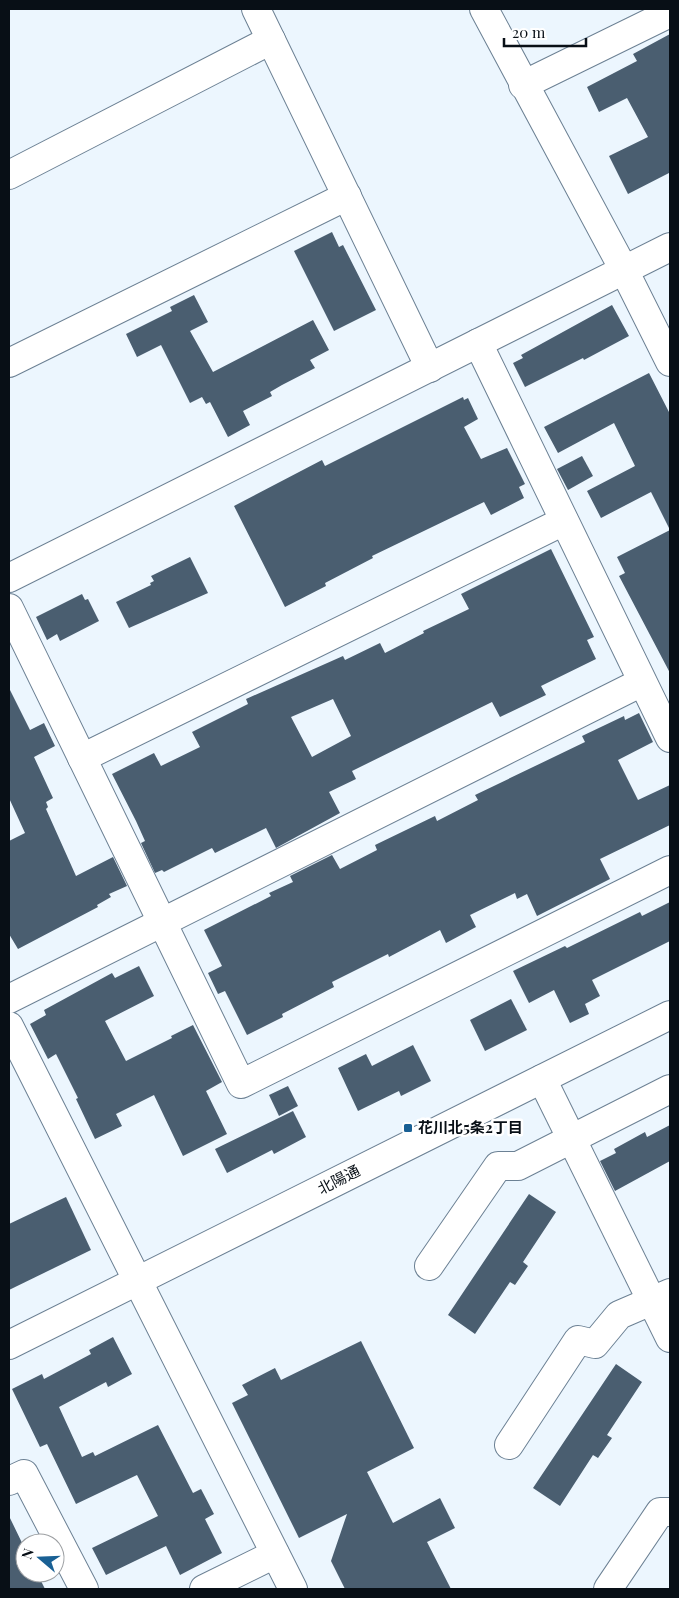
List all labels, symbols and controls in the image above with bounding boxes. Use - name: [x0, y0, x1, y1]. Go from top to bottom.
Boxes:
- scale bar: [504, 15, 586, 47]
- text: 20 m: [512, 22, 546, 42]
- place label: 花川北5条2丁目: [418, 1117, 523, 1137]
- marker: 花川北5条2丁目: [402, 1122, 414, 1134]
- street label: 北陽通: [314, 1160, 363, 1198]
- north arrow: [15, 1533, 65, 1583]
- text: N: [17, 1546, 38, 1561]

